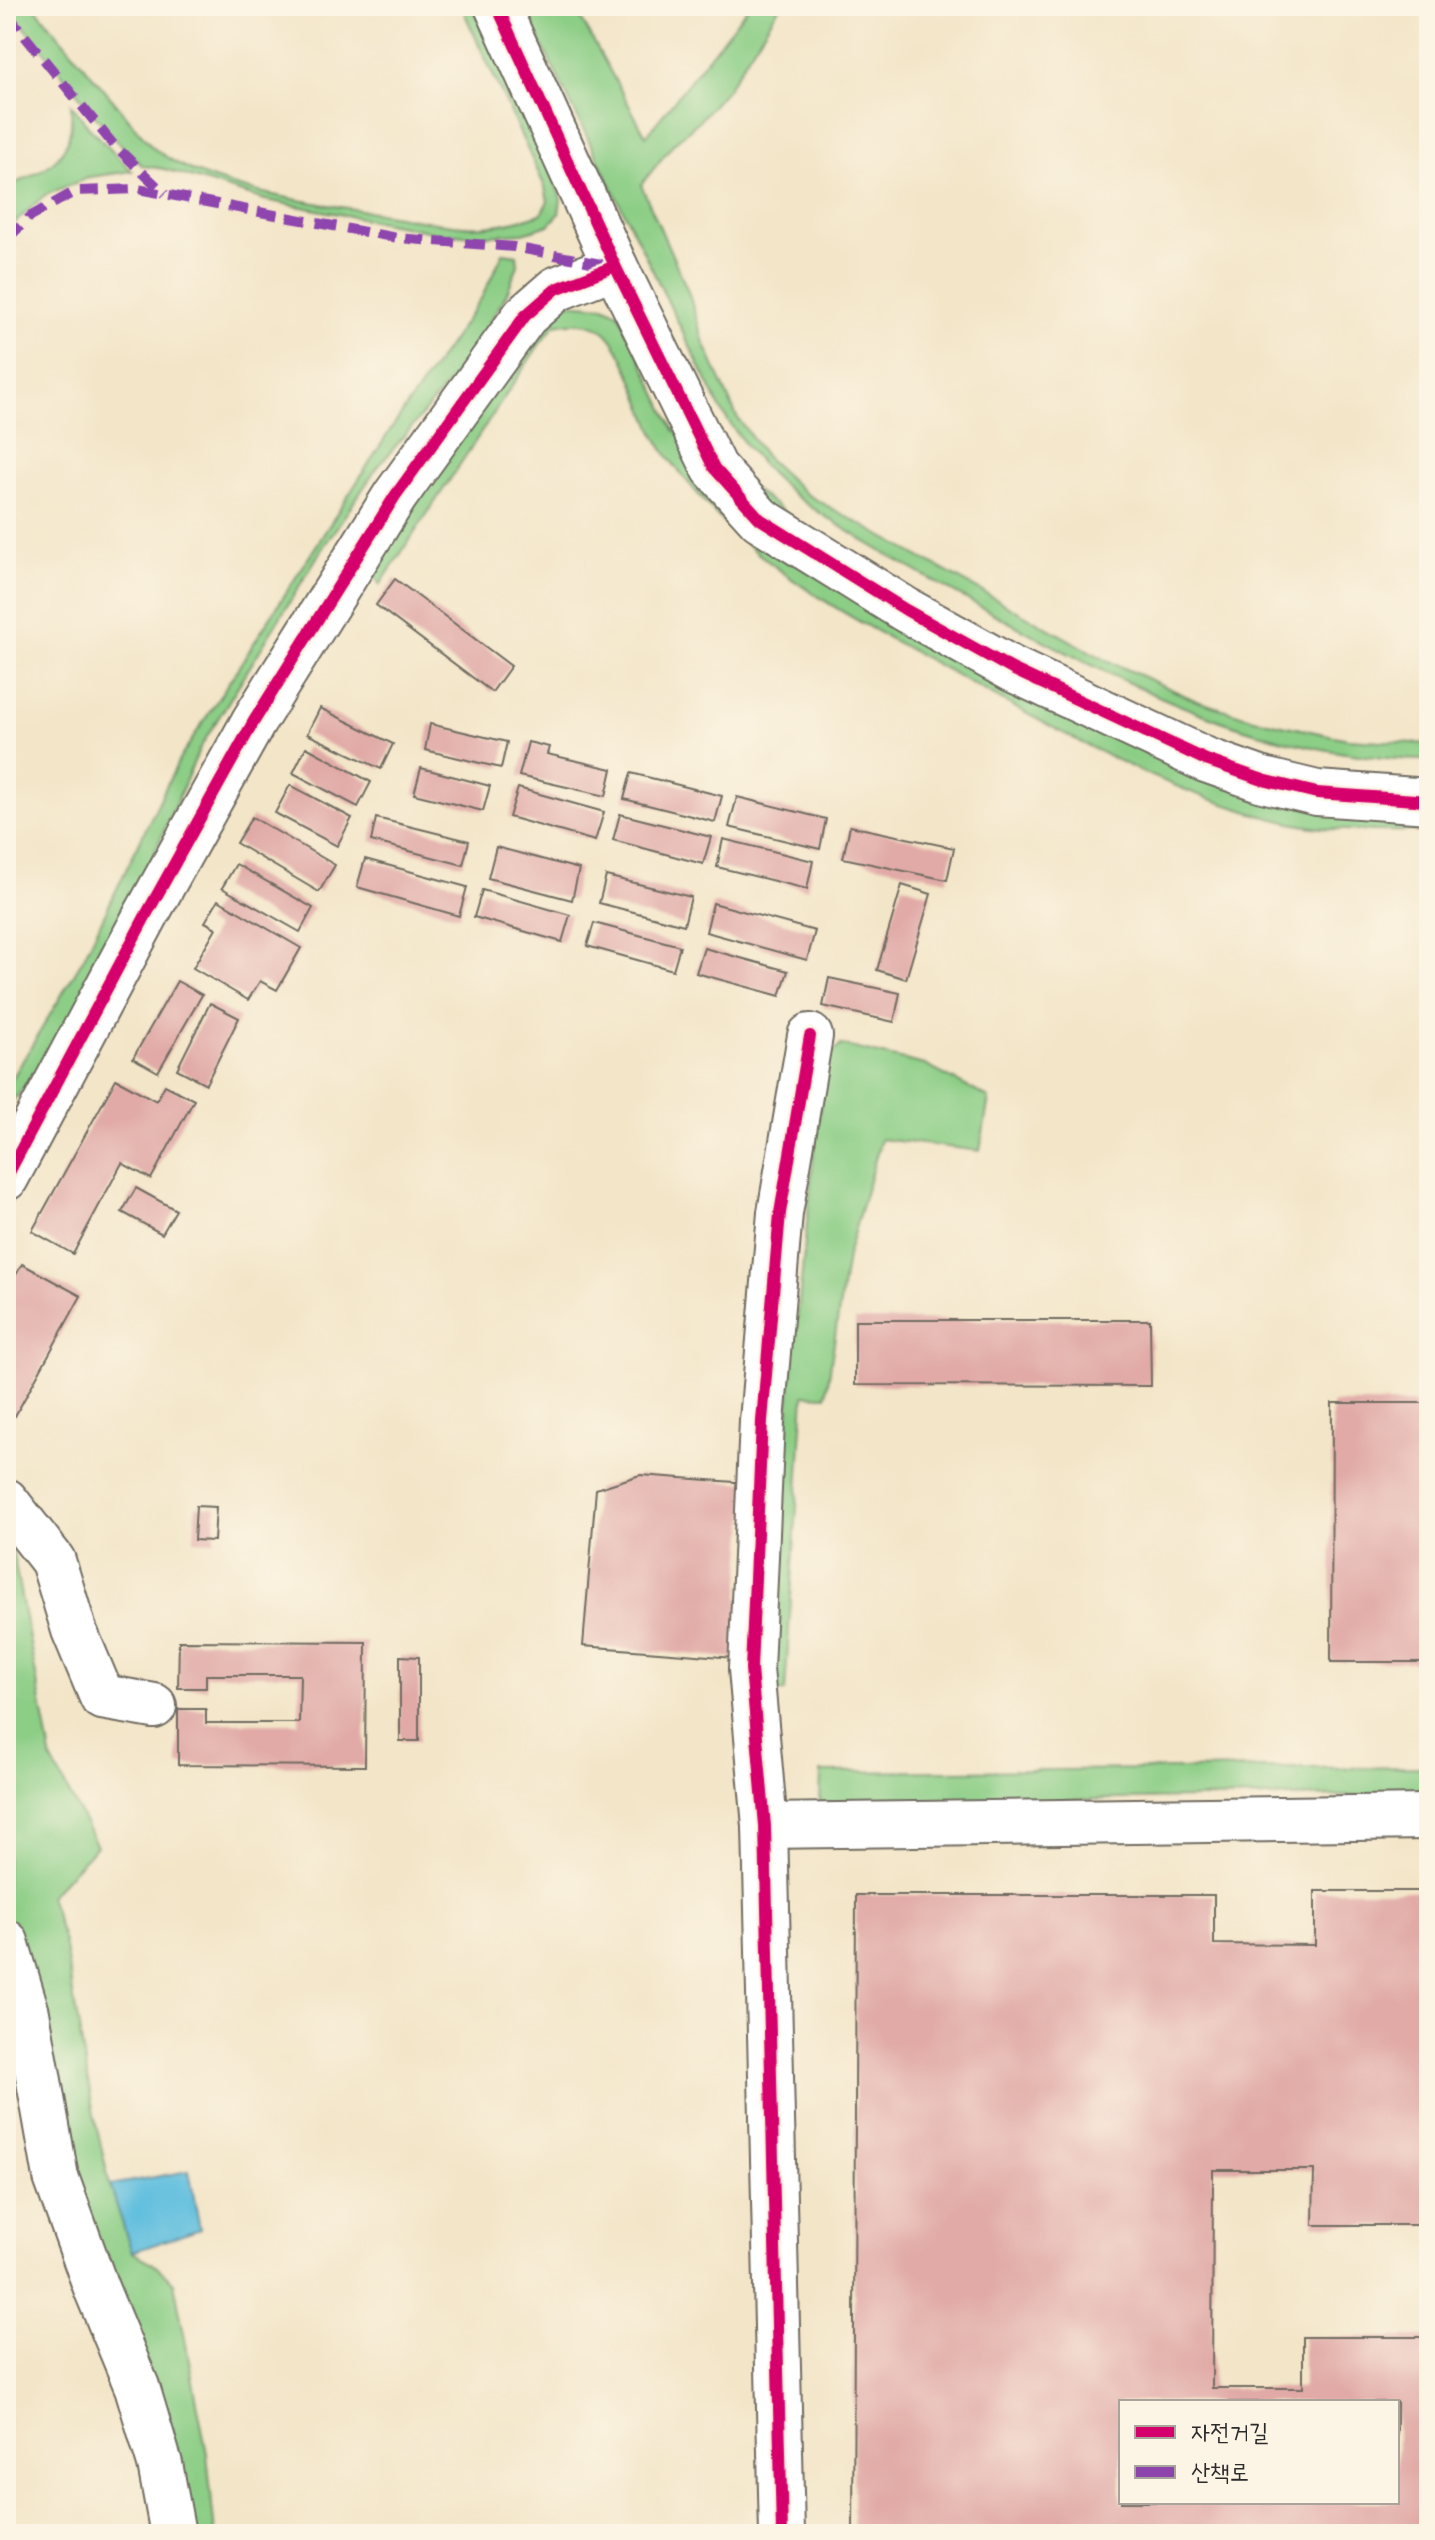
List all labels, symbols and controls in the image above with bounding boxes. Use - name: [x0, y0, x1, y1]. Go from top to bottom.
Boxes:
- legend: [1119, 2400, 1399, 2504]
- text: 자전거길: [1191, 2417, 1268, 2446]
- text: 산책로: [1191, 2457, 1249, 2486]

